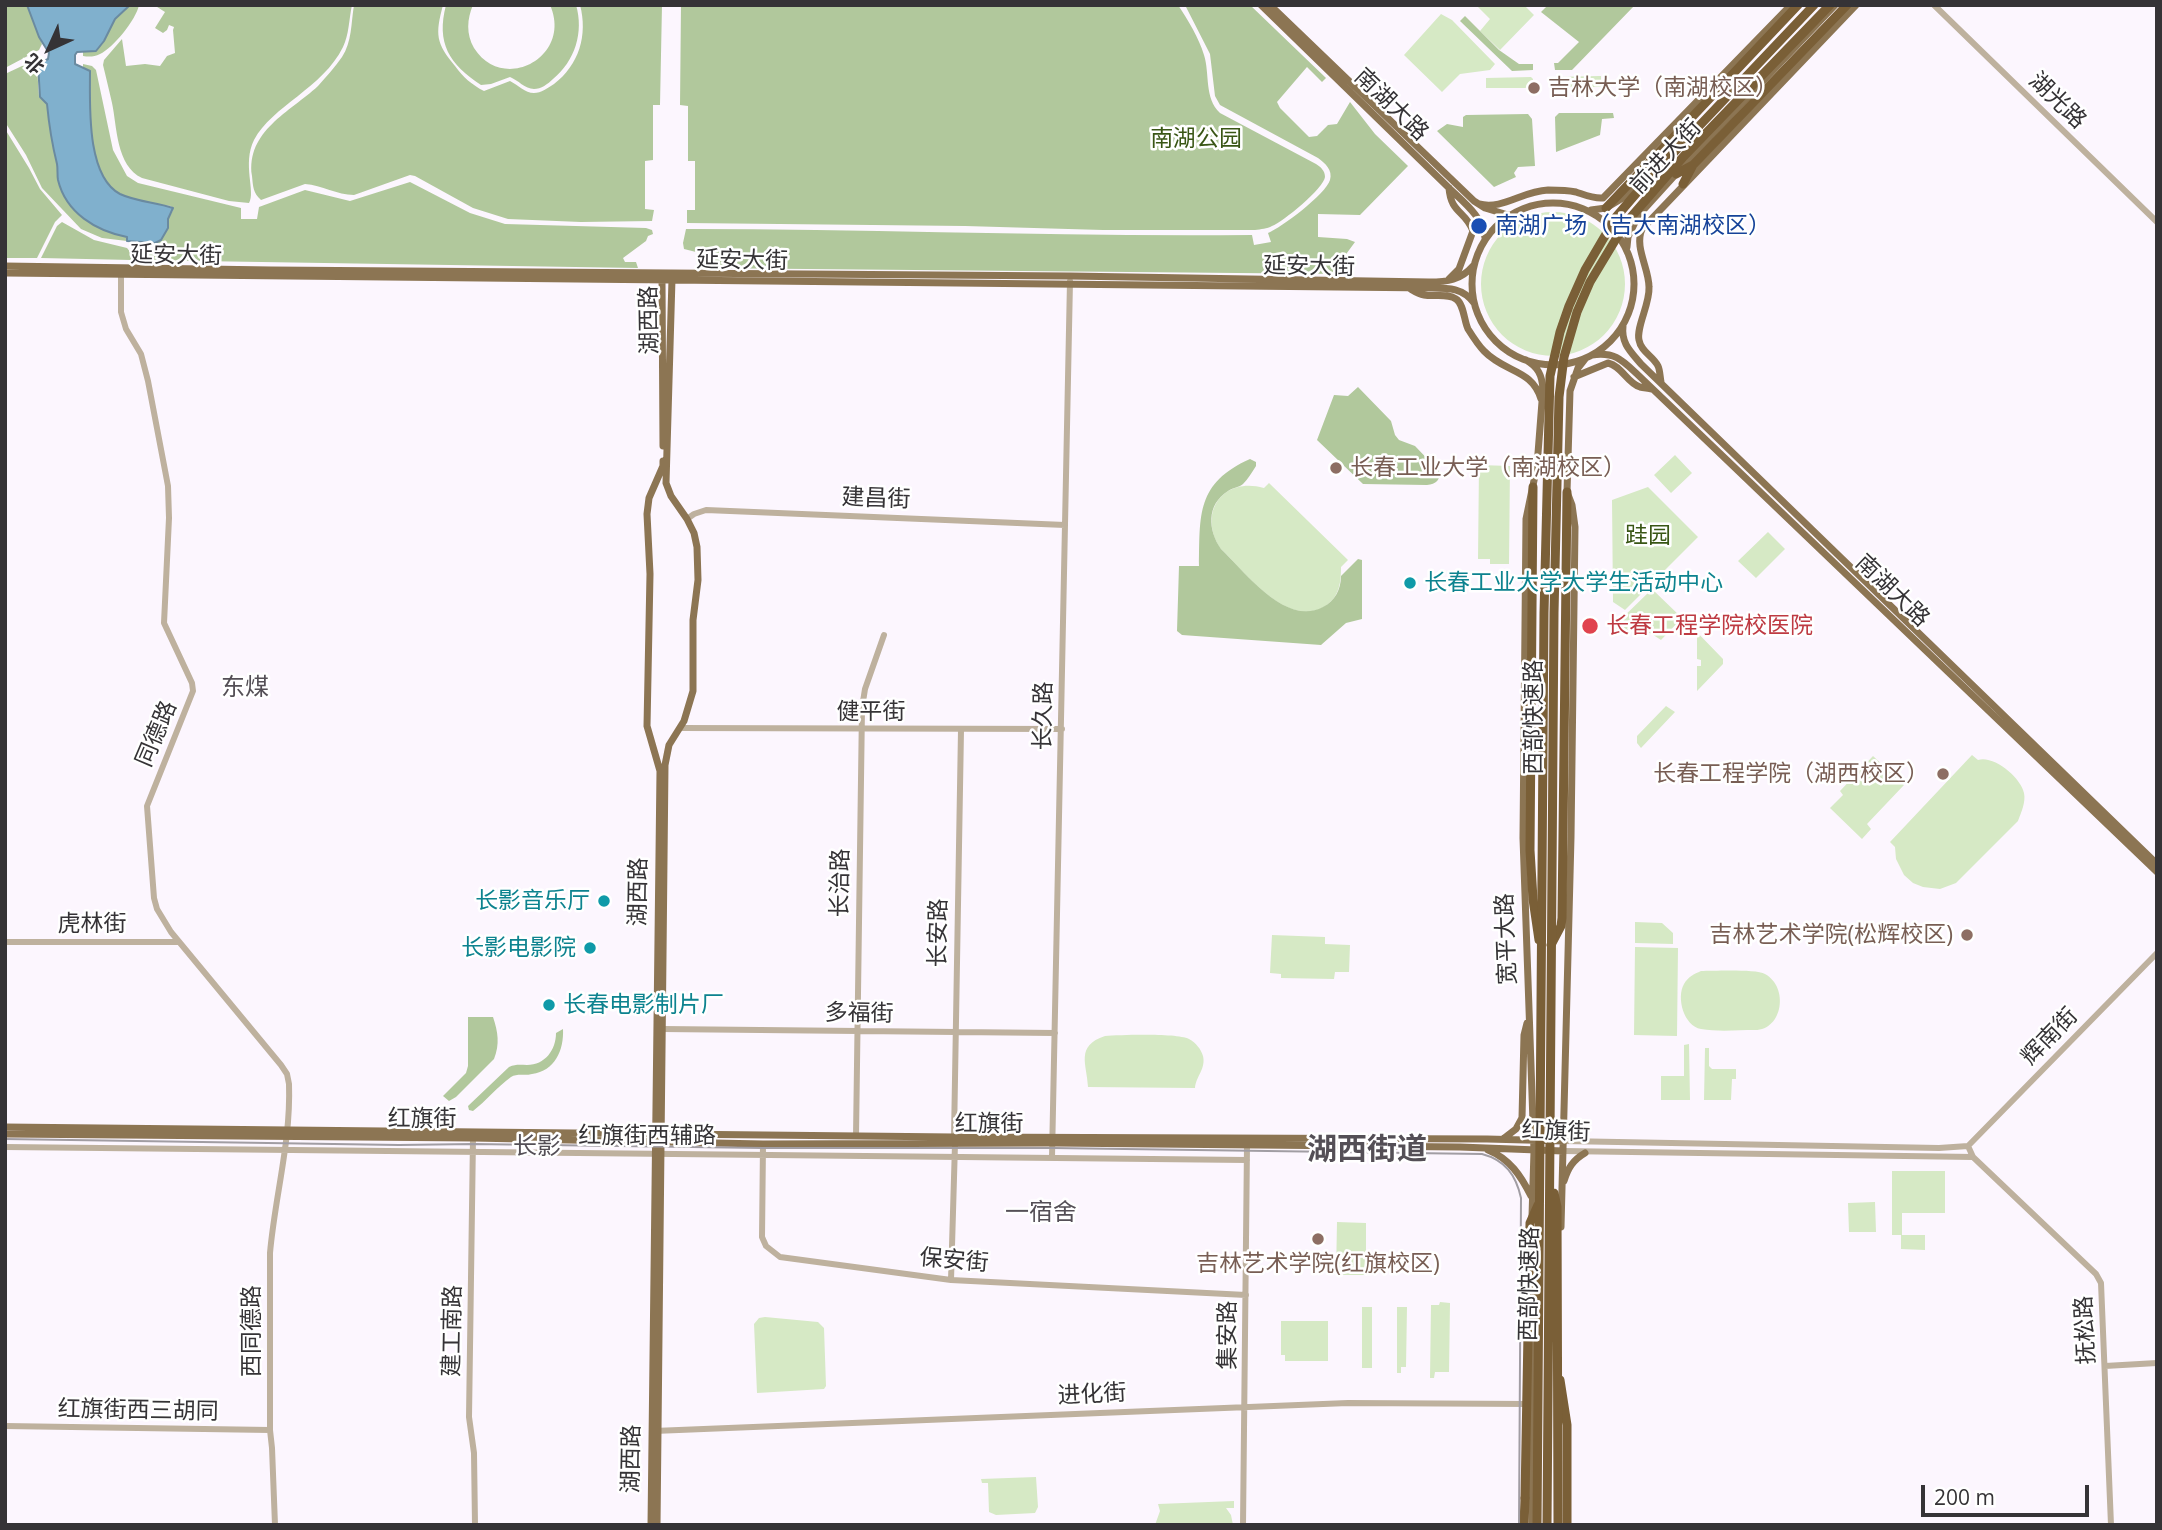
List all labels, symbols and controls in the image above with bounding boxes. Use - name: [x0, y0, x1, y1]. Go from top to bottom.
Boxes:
- north arrow: [14, 14, 84, 84]
- text: 北: [18, 48, 50, 80]
- street label: 南湖大路: [1348, 63, 1434, 147]
- street label: 湖光路: [2023, 67, 2091, 135]
- place label: 吉林大学（南湖校区）: [1548, 74, 1778, 102]
- marker: 吉林大学（南湖校区）: [1526, 80, 1542, 96]
- street label: 前进大街: [1625, 114, 1707, 200]
- park label: 南湖公园: [1150, 125, 1242, 153]
- place label: 南湖广场（吉大南湖校区）: [1495, 212, 1771, 240]
- marker: 南湖广场（吉大南湖校区）: [1469, 216, 1489, 236]
- street label: 延安大街: [130, 241, 222, 271]
- street label: 延安大街: [696, 246, 788, 276]
- street label: 延安大街: [1263, 252, 1355, 282]
- street label: 湖西路: [636, 285, 664, 355]
- place label: 长春工业大学（南湖校区）: [1350, 454, 1626, 482]
- marker: 长春工业大学（南湖校区）: [1328, 460, 1344, 476]
- street label: 建昌街: [841, 484, 911, 514]
- park label: 跬园: [1625, 522, 1671, 550]
- street label: 南湖大路: [1849, 549, 1935, 633]
- place label: 长春工业大学大学生活动中心: [1424, 569, 1723, 597]
- marker: 长春工业大学大学生活动中心: [1402, 575, 1418, 591]
- place label: 长春工程学院校医院: [1606, 612, 1813, 640]
- marker: 长春工程学院校医院: [1580, 616, 1600, 636]
- street label: 西部快速路: [1520, 660, 1548, 774]
- district label: 东煤: [221, 674, 269, 702]
- street label: 长久路: [1030, 681, 1058, 751]
- street label: 同德路: [131, 697, 183, 771]
- street label: 健平街: [837, 698, 905, 726]
- place label: 长春工程学院（湖西校区）: [1653, 760, 1929, 788]
- marker: 长春工程学院（湖西校区）: [1935, 766, 1951, 782]
- street label: 长治路: [827, 848, 855, 918]
- street label: 湖西路: [625, 857, 653, 927]
- place label: 长影音乐厅: [475, 887, 590, 915]
- marker: 长影音乐厅: [596, 893, 612, 909]
- street label: 宽平大路: [1492, 893, 1522, 985]
- street label: 长安路: [925, 898, 953, 968]
- street label: 虎林街: [58, 910, 126, 938]
- place label: 吉林艺术学院(松辉校区): [1709, 921, 1953, 949]
- marker: 吉林艺术学院(松辉校区): [1959, 927, 1975, 943]
- place label: 长影电影院: [461, 934, 576, 962]
- marker: 长影电影院: [582, 940, 598, 956]
- place label: 长春电影制片厂: [563, 991, 724, 1019]
- marker: 长春电影制片厂: [541, 997, 557, 1013]
- street label: 多福街: [824, 1000, 894, 1028]
- street label: 辉南街: [2016, 1003, 2084, 1071]
- street label: 红旗街: [388, 1105, 456, 1133]
- street label: 红旗街: [955, 1110, 1023, 1138]
- street label: 红旗街: [1521, 1117, 1591, 1147]
- street label: 红旗街西辅路: [578, 1122, 716, 1150]
- district label: 湖西街道: [1307, 1132, 1427, 1168]
- district label: 长影: [513, 1133, 561, 1161]
- district label: 一宿舍: [1005, 1199, 1077, 1227]
- street label: 西部快速路: [1515, 1226, 1545, 1342]
- marker: 吉林艺术学院(红旗校区): [1310, 1231, 1326, 1247]
- street label: 保安街: [918, 1244, 990, 1278]
- place label: 吉林艺术学院(红旗校区): [1196, 1250, 1440, 1278]
- street label: 西同德路: [238, 1285, 266, 1377]
- street label: 建工南路: [438, 1285, 468, 1377]
- street label: 抚松路: [2070, 1295, 2102, 1365]
- street label: 集安路: [1214, 1301, 1242, 1369]
- street label: 进化街: [1057, 1379, 1127, 1411]
- street label: 红旗街西三胡同: [57, 1396, 219, 1426]
- street label: 湖西路: [618, 1424, 646, 1494]
- scale bar: [1924, 1470, 2092, 1514]
- text: 200 m: [1934, 1483, 1995, 1511]

